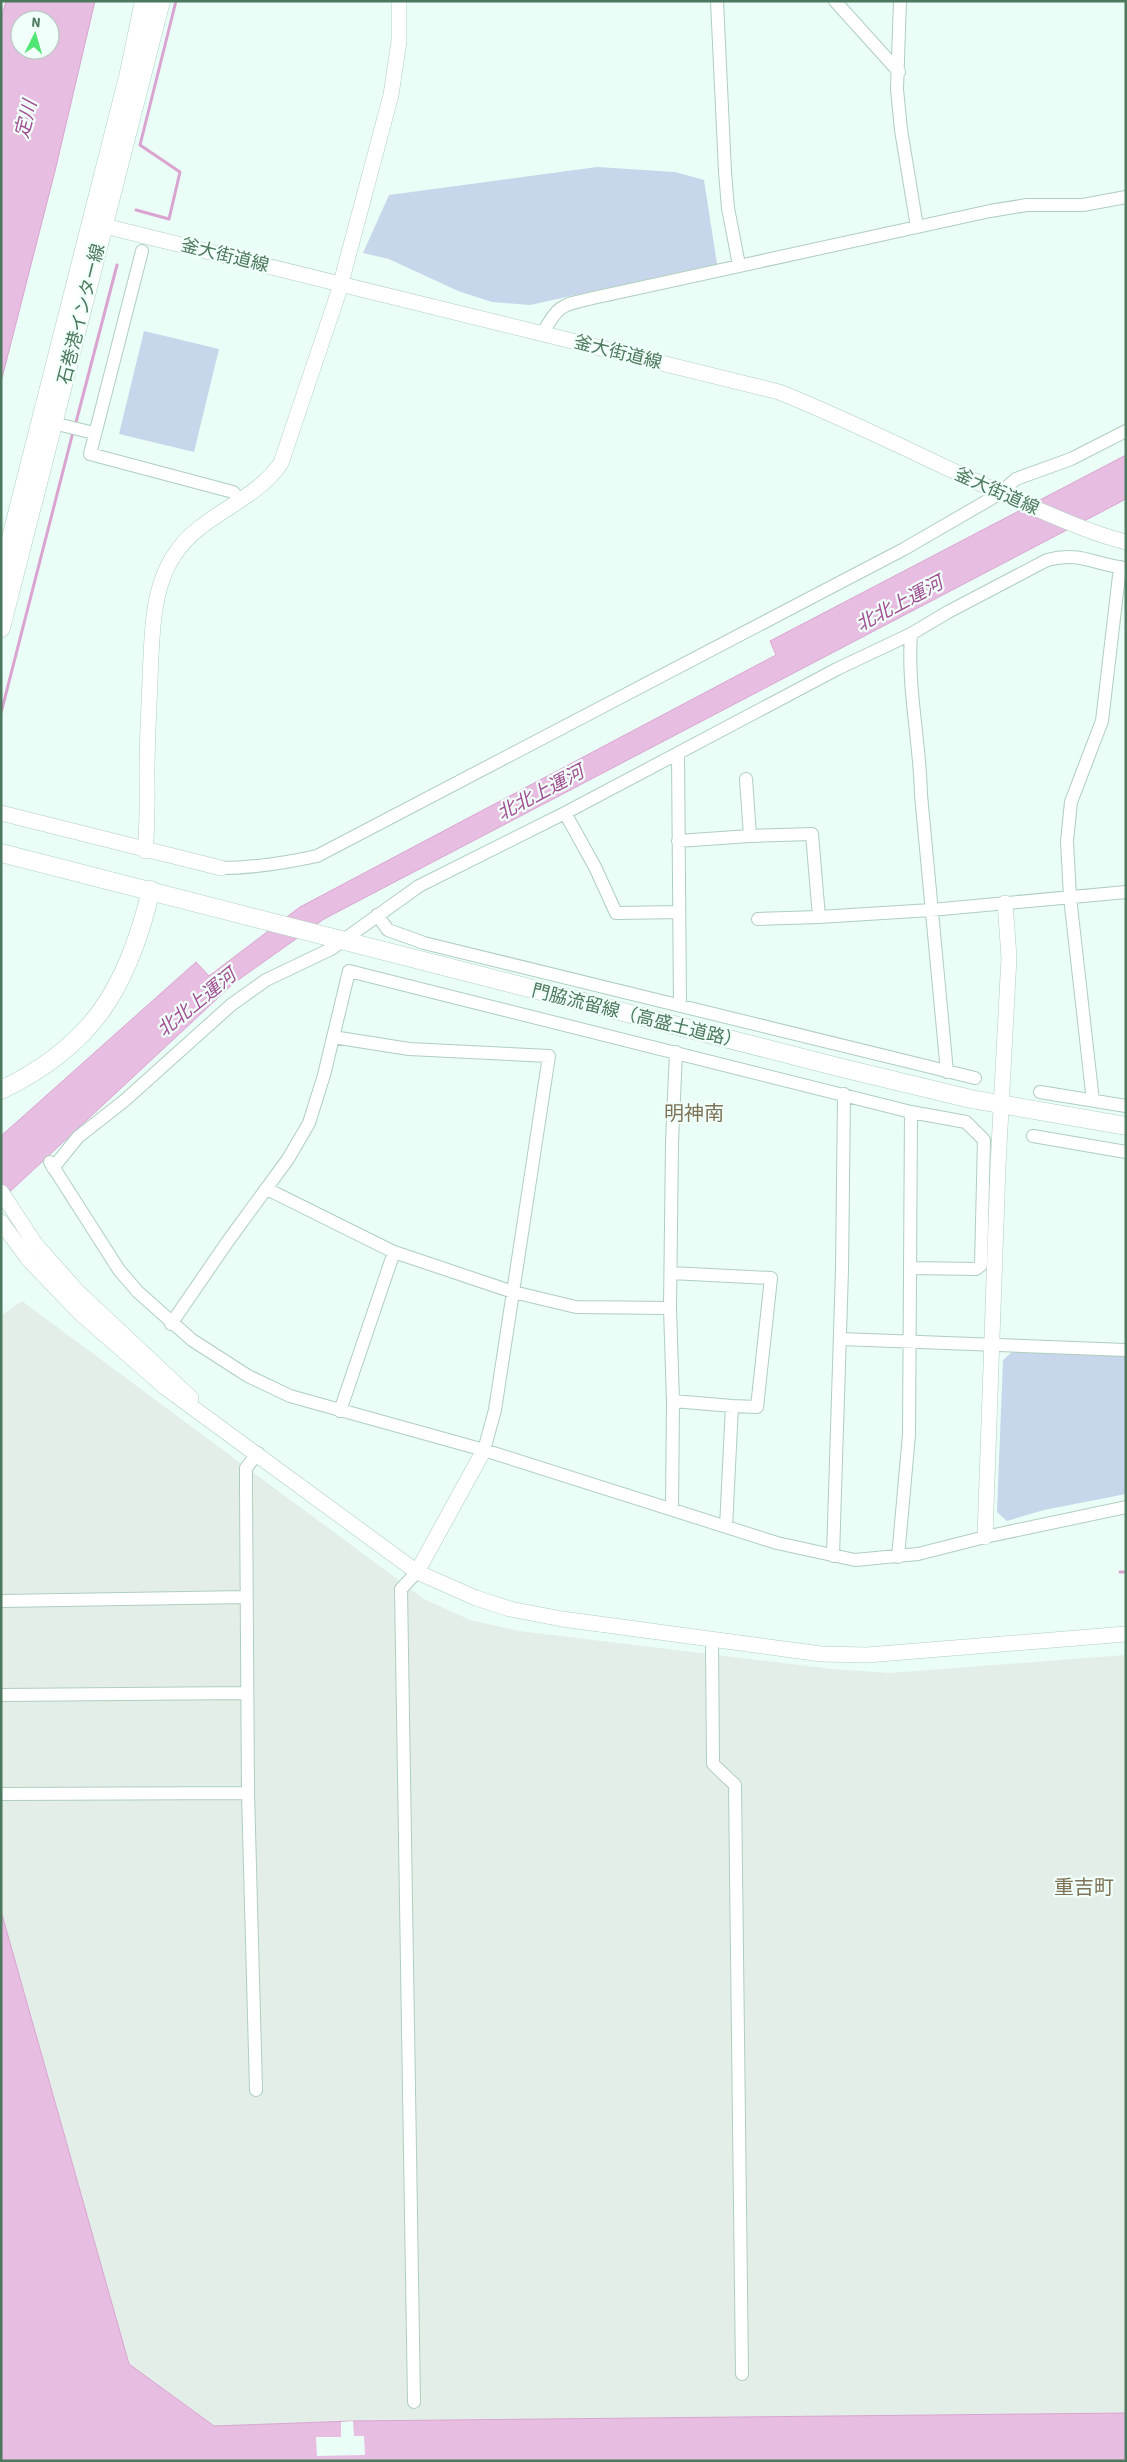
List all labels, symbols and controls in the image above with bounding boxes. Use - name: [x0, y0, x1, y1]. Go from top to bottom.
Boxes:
- north arrow: [10, 10, 60, 60]
- text: N: [31, 13, 42, 33]
- water label: 定川: [9, 96, 45, 141]
- street label: 釜大街道線: [178, 232, 272, 279]
- street label: 石巻港インター線: [52, 241, 111, 387]
- street label: 釜大街道線: [571, 329, 665, 376]
- street label: 釜大街道線: [951, 462, 1043, 521]
- water label: 北北上運河: [851, 568, 952, 639]
- water label: 北北上運河: [492, 757, 593, 828]
- water label: 北北上運河: [152, 960, 245, 1044]
- street label: 門脇流留線（高盛土道路）: [529, 978, 745, 1055]
- district label: 明神南: [664, 1100, 724, 1128]
- district label: 重吉町: [1054, 1874, 1114, 1902]

